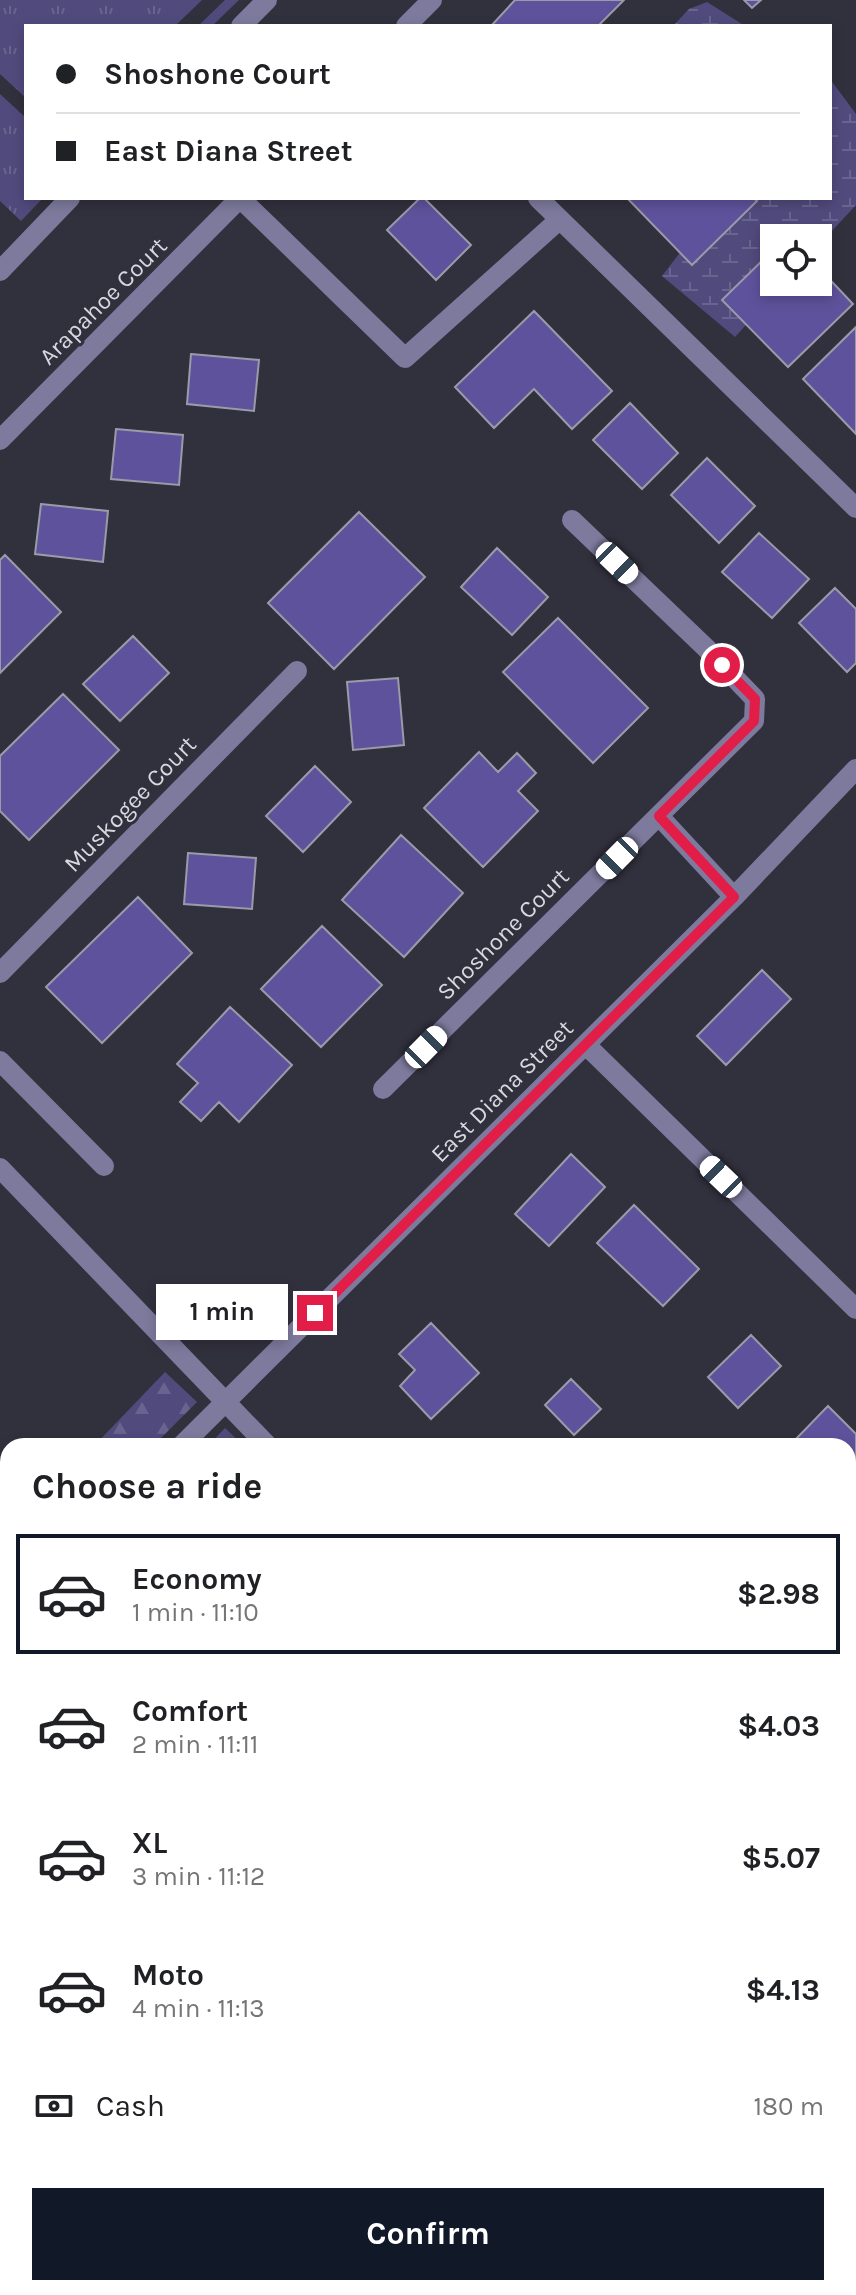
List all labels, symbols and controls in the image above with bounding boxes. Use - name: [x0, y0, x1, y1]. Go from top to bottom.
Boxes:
- text: Shoshone Court: [104, 56, 331, 92]
- text: East Diana Street: [104, 133, 353, 169]
- map controls: [760, 224, 832, 296]
- button: locate: [760, 224, 832, 296]
- street label: Arapahoe Court: [33, 231, 173, 371]
- car: [591, 538, 643, 588]
- route start: [704, 647, 740, 683]
- street label: Muskogee Court: [58, 730, 202, 878]
- car: [592, 833, 642, 883]
- street label: Shoshone Court: [431, 862, 575, 1006]
- street label: East Diana Street: [425, 1014, 579, 1168]
- car: [401, 1022, 451, 1072]
- car: [695, 1152, 747, 1202]
- callout: 1 min: [155, 1285, 287, 1341]
- route end: [297, 1295, 333, 1331]
- text: 1 min: [189, 1296, 255, 1327]
- text: Choose a ride: [32, 1465, 262, 1507]
- icon: car: [36, 1558, 108, 1630]
- text: Economy: [132, 1561, 262, 1597]
- text: $2.98: [737, 1576, 820, 1612]
- text: 1 min · 11:10: [132, 1597, 259, 1628]
- icon: car: [36, 1690, 108, 1762]
- text: Comfort: [132, 1693, 248, 1729]
- text: $4.03: [737, 1708, 820, 1744]
- text: 2 min · 11:11: [132, 1729, 258, 1760]
- icon: car: [36, 1822, 108, 1894]
- text: XL: [132, 1825, 167, 1861]
- text: $5.07: [742, 1840, 820, 1876]
- text: 3 min · 11:12: [132, 1861, 265, 1892]
- icon: car: [36, 1954, 108, 2026]
- text: Moto: [132, 1957, 204, 1993]
- text: $4.13: [746, 1972, 820, 2008]
- text: 4 min · 11:13: [132, 1993, 265, 2024]
- icon: cash: [32, 2084, 76, 2128]
- text: Cash: [96, 2088, 165, 2124]
- text: 180 m: [754, 2091, 824, 2122]
- button: Confirm: [32, 2188, 824, 2280]

